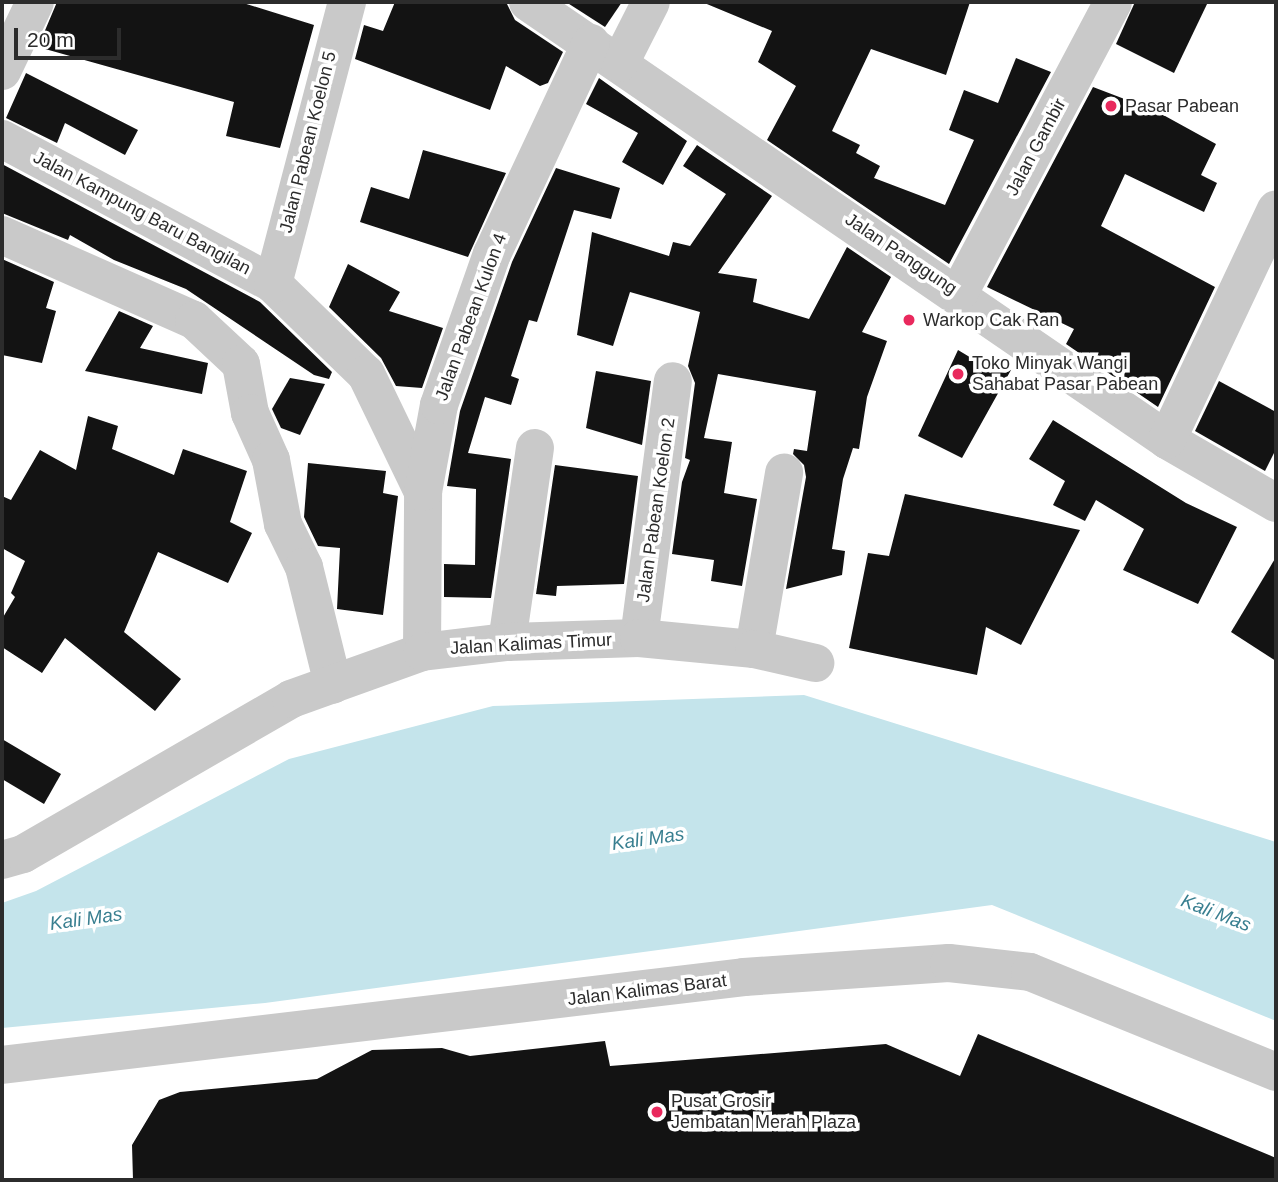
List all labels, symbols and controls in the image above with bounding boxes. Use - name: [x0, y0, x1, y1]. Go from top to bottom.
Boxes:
- scale bar: [18, 14, 124, 58]
- text: 20 m: [27, 28, 74, 51]
- street label: Jalan Pabean Koelon 5: [275, 49, 341, 235]
- street label: Jalan Gambir: [1001, 95, 1071, 199]
- place label: Pasar Pabean: [1125, 95, 1239, 117]
- marker: Pasar Pabean: [1103, 98, 1119, 114]
- street label: Jalan Kampung Baru Bangilan: [30, 146, 254, 280]
- street label: Jalan Panggung: [841, 209, 961, 299]
- street label: Jalan Pabean Kulon 4: [431, 231, 511, 403]
- place label: Warkop Cak Ran: [923, 309, 1059, 331]
- marker: Warkop Cak Ran: [901, 312, 917, 328]
- place label: Toko Minyak Wangi Sahabat Pasar Pabean: [972, 353, 1158, 396]
- marker: Toko Minyak Wangi Sahabat Pasar Pabean: [950, 366, 966, 382]
- street label: Jalan Pabean Koelon 2: [632, 416, 680, 604]
- street label: Jalan Kalimas Timur: [449, 629, 613, 659]
- water label: Kali Mas: [610, 823, 686, 855]
- water label: Kali Mas: [1178, 889, 1254, 937]
- water label: Kali Mas: [48, 903, 124, 935]
- street label: Jalan Kalimas Barat: [566, 970, 728, 1010]
- place label: Pusat Grosir Jembatan Merah Plaza: [671, 1091, 856, 1134]
- marker: Pusat Grosir Jembatan Merah Plaza: [649, 1104, 665, 1120]

